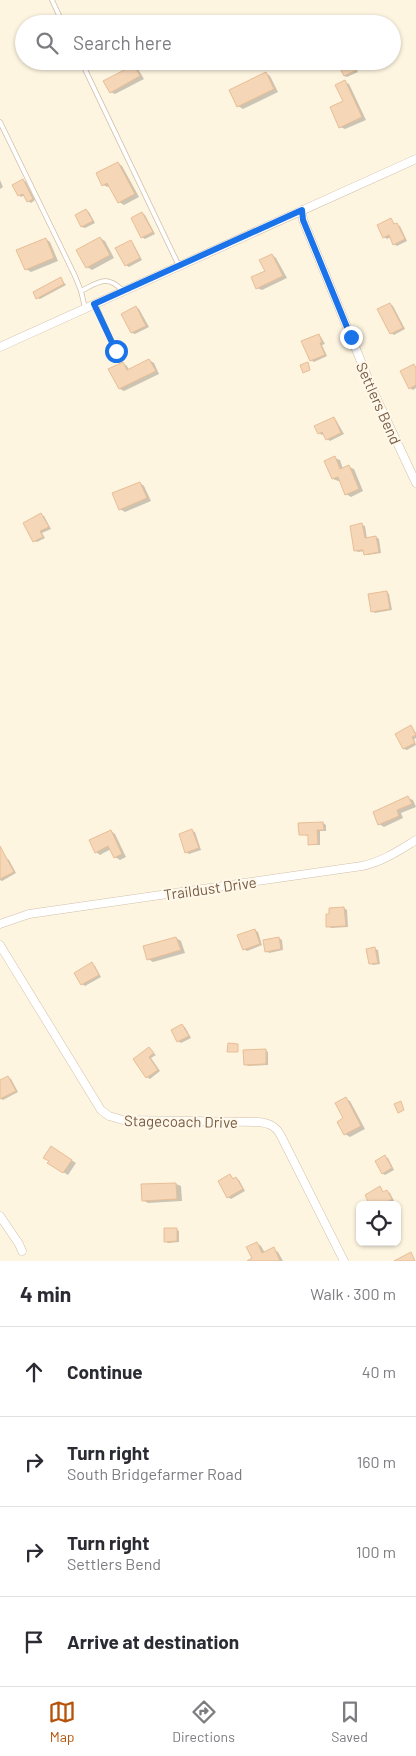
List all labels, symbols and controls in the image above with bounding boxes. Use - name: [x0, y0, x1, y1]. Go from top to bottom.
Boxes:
- search box: [15, 15, 401, 70]
- icon: search: [33, 29, 61, 57]
- text: Search here: [73, 31, 172, 54]
- route end: [340, 326, 363, 349]
- route start: [105, 340, 128, 363]
- street label: Settlers Bend: [353, 359, 405, 447]
- street label: Traildust Drive: [162, 873, 258, 903]
- street label: Stagecoach Drive: [124, 1111, 238, 1131]
- map controls: [356, 1201, 401, 1246]
- button: locate: [356, 1201, 401, 1246]
- text: 4 min: [20, 1281, 71, 1306]
- text: Walk · 300 m: [310, 1284, 396, 1303]
- icon: ahead: [20, 1358, 48, 1386]
- text: Continue: [67, 1360, 143, 1383]
- text: 40 m: [362, 1362, 396, 1381]
- text: Turn right: [67, 1441, 149, 1464]
- icon: right: [20, 1448, 48, 1476]
- text: 160 m: [357, 1452, 396, 1471]
- text: South Bridgefarmer Road: [67, 1464, 242, 1483]
- text: Turn right: [67, 1531, 149, 1554]
- icon: right: [20, 1538, 48, 1566]
- text: 100 m: [356, 1542, 396, 1561]
- text: Settlers Bend: [67, 1554, 161, 1573]
- icon: arrive: [20, 1628, 48, 1656]
- text: Arrive at destination: [67, 1630, 239, 1653]
- tab: Map: [48, 1698, 76, 1745]
- tab: Directions: [172, 1698, 235, 1745]
- tab: Saved: [331, 1698, 368, 1745]

